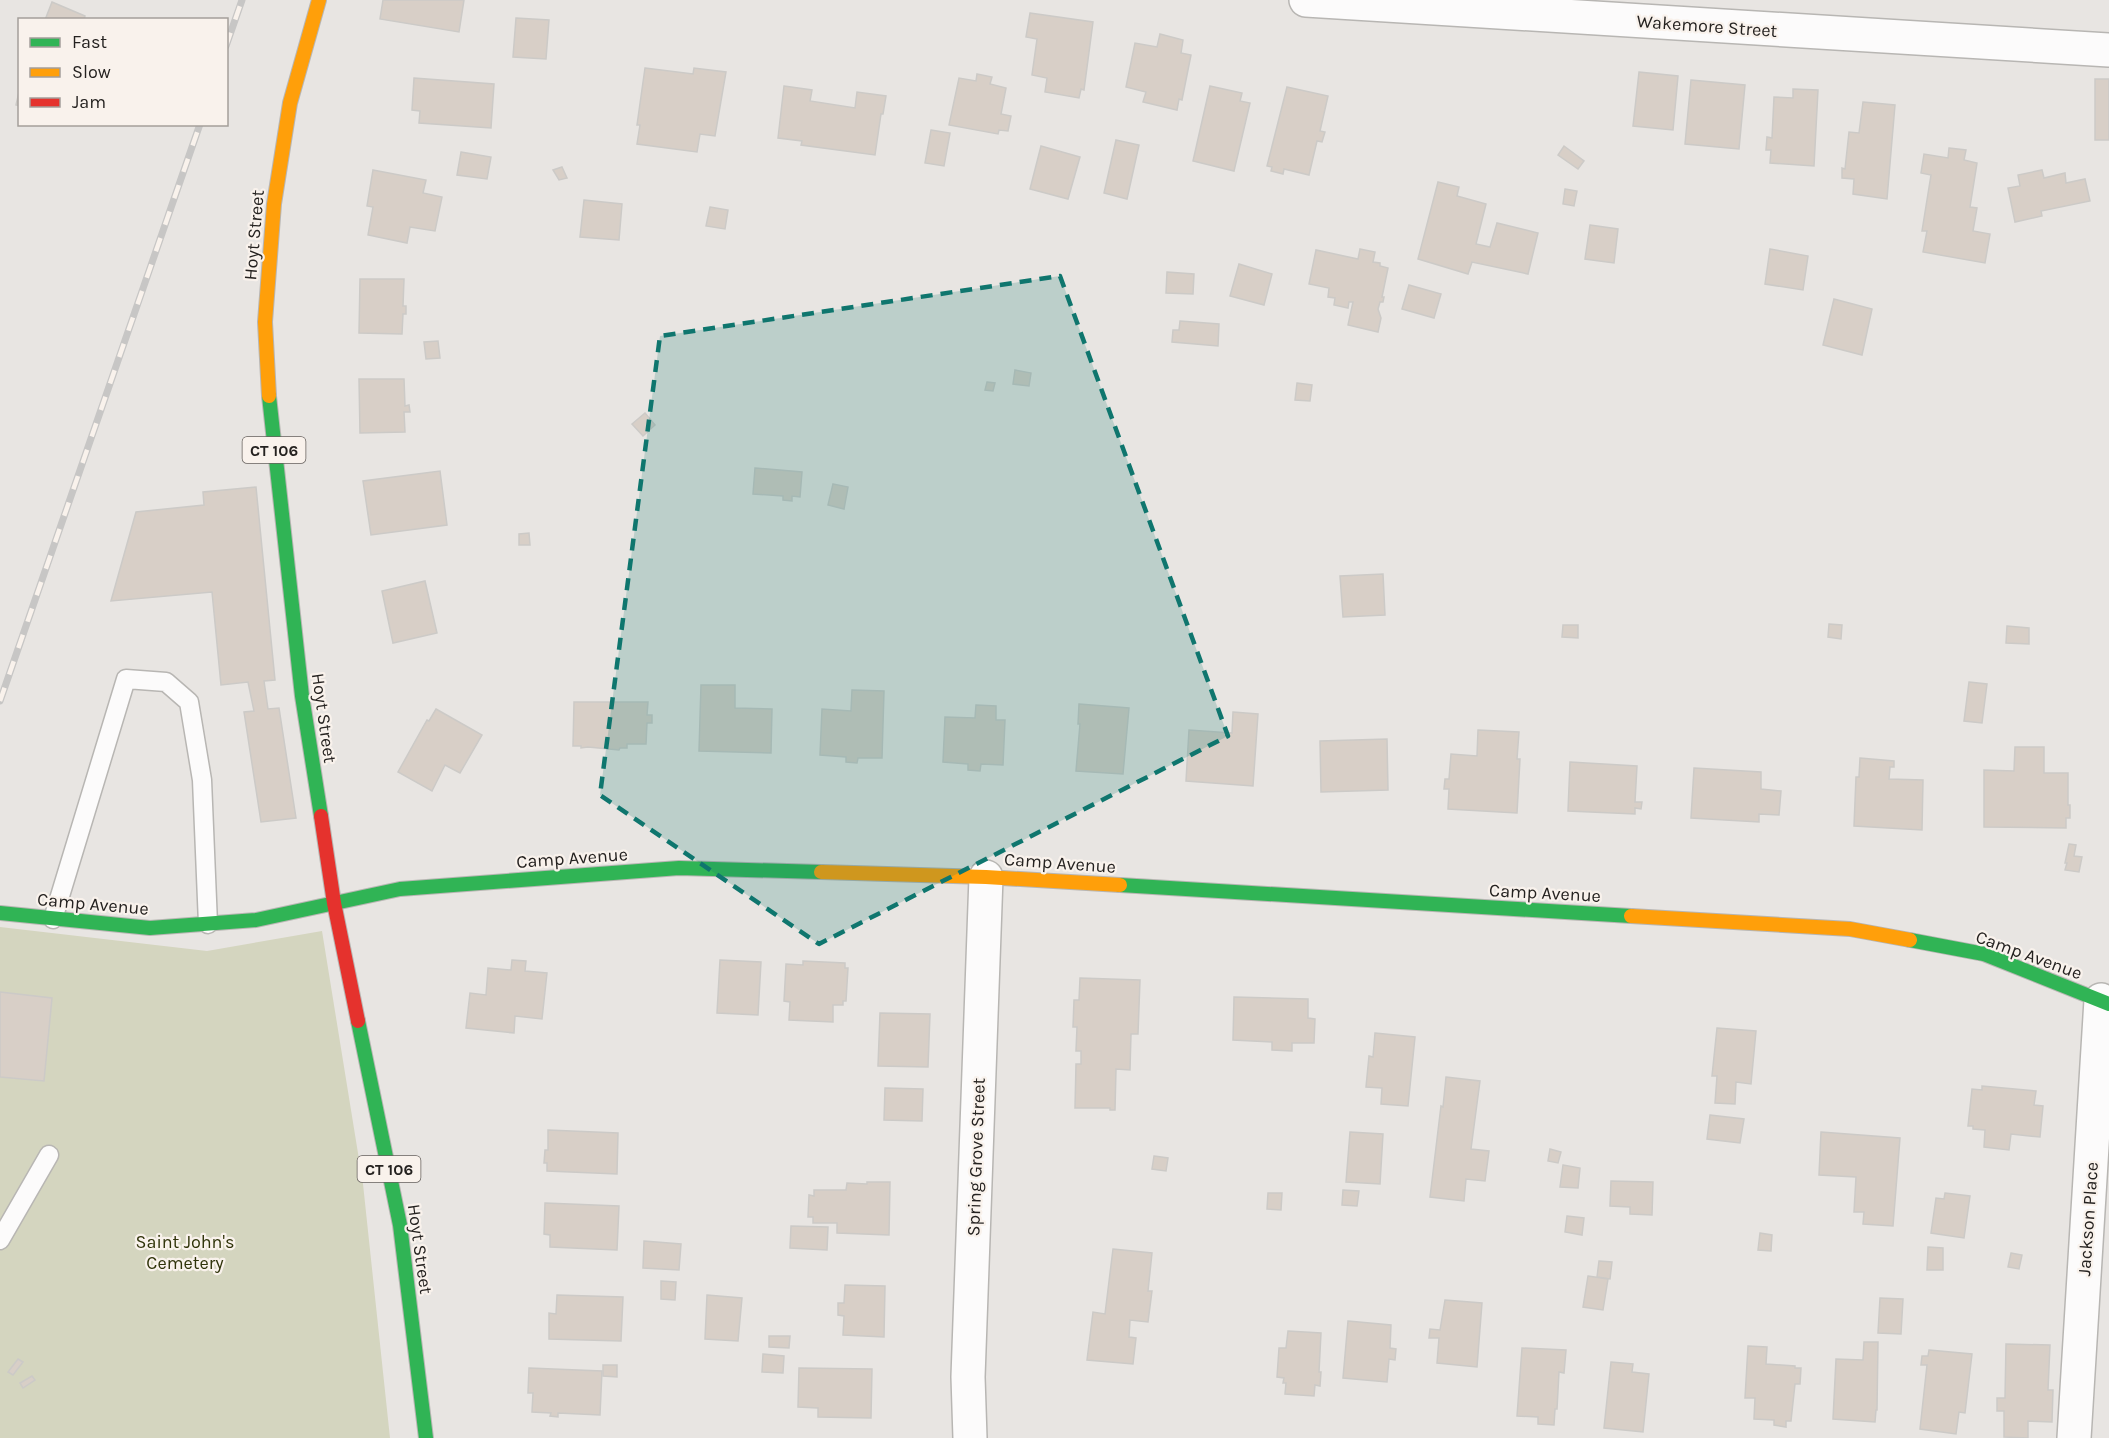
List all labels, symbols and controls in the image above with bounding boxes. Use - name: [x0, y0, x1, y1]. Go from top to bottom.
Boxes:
- street label: Wakemore Street: [1636, 10, 1778, 42]
- legend: [18, 18, 228, 126]
- text: Fast: [72, 31, 107, 53]
- text: Slow: [72, 61, 111, 83]
- text: Jam: [72, 91, 106, 113]
- street label: Hoyt Street: [239, 189, 269, 281]
- road number: CT 106: [242, 437, 306, 463]
- street label: Hoyt Street: [307, 672, 341, 765]
- street label: Camp Avenue: [515, 843, 629, 873]
- street label: Camp Avenue: [1003, 848, 1117, 878]
- street label: Camp Avenue: [1489, 879, 1601, 907]
- street label: Camp Avenue: [36, 888, 150, 920]
- street label: Camp Avenue: [1973, 926, 2085, 984]
- street label: Spring Grove Street: [962, 1077, 990, 1237]
- road number: CT 106: [358, 1156, 420, 1182]
- street label: Jackson Place: [2073, 1161, 2103, 1277]
- street label: Hoyt Street: [403, 1203, 437, 1296]
- park label: Saint John's Cemetery: [136, 1231, 234, 1274]

